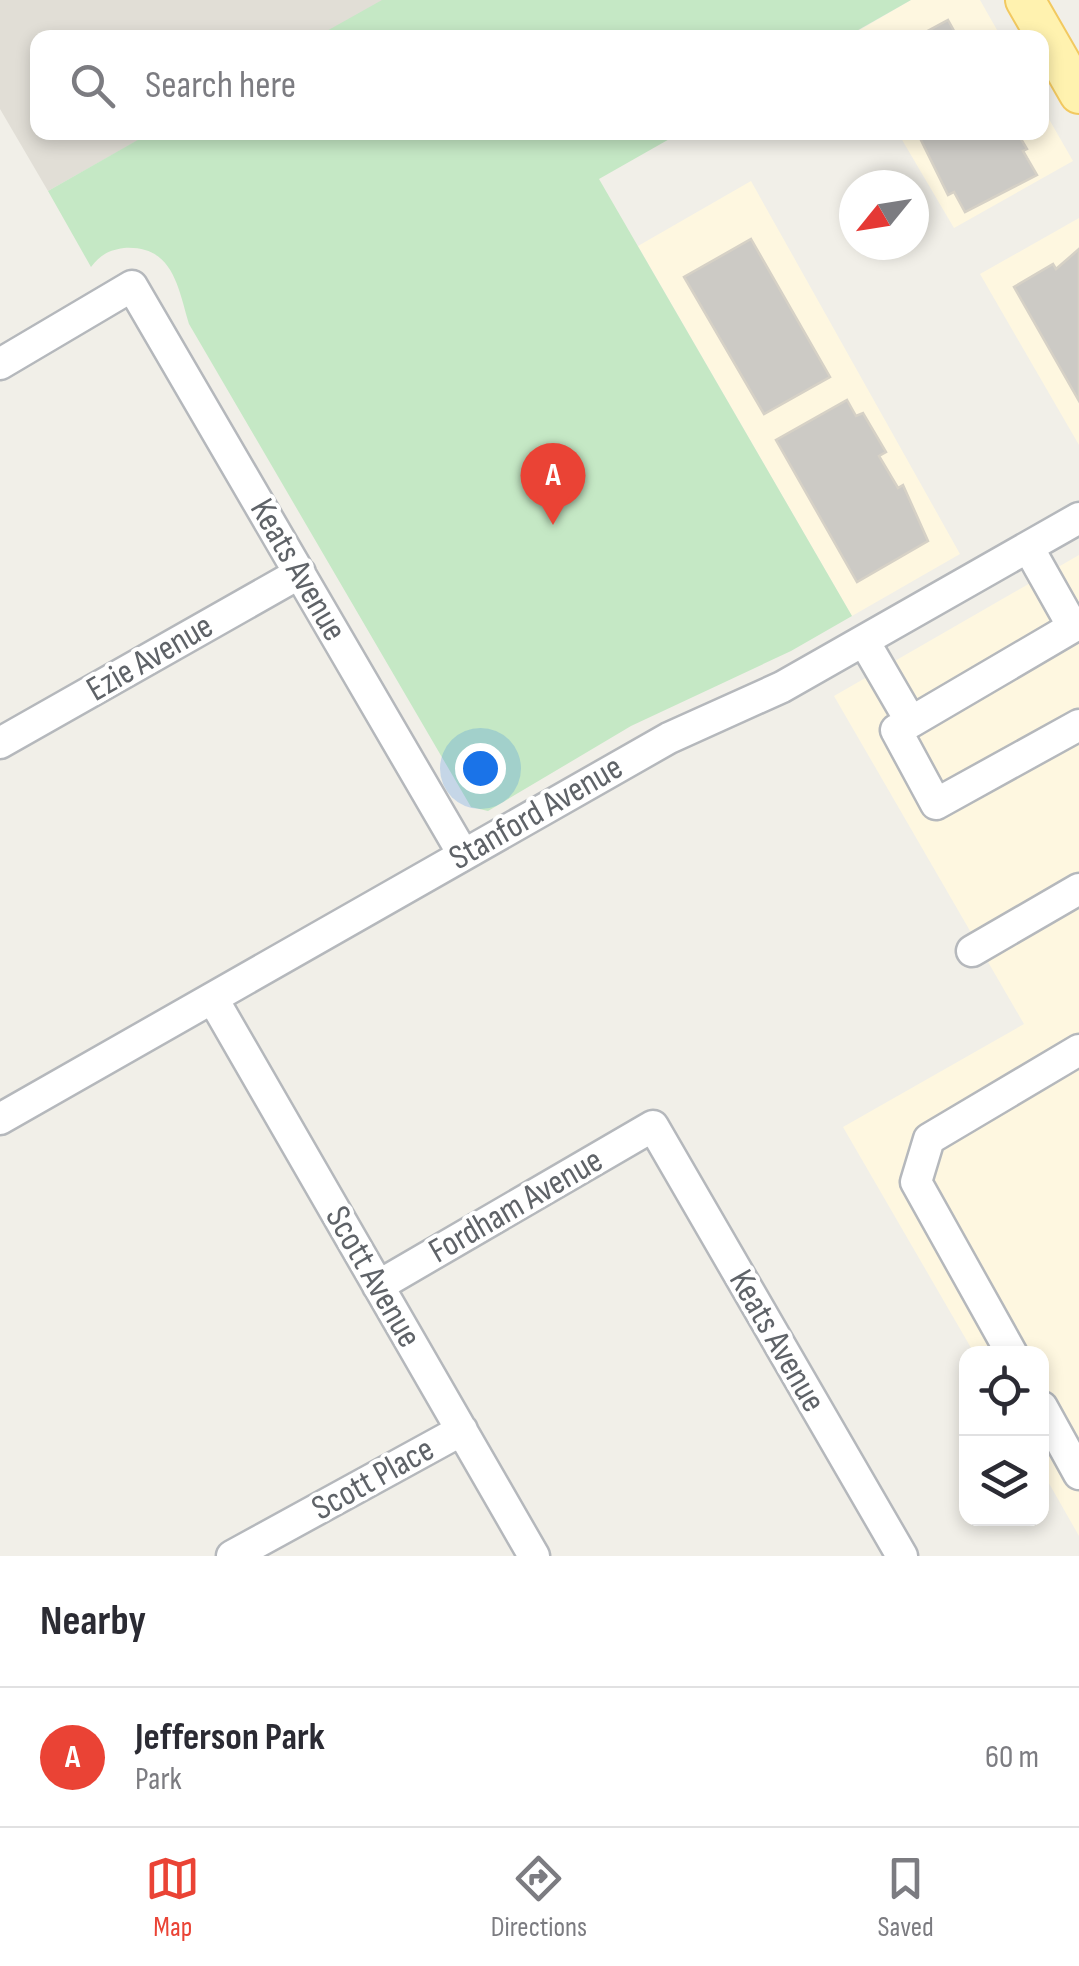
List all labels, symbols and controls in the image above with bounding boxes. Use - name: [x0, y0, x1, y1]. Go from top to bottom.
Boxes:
- search box: [30, 30, 1049, 140]
- icon: search: [65, 58, 120, 113]
- text: Search here: [145, 63, 296, 108]
- north arrow: [839, 170, 929, 260]
- pin: A: [520, 442, 586, 525]
- street label: Keats Avenue: [240, 491, 356, 649]
- street label: Ezie Avenue: [79, 605, 221, 711]
- your location: [455, 743, 506, 794]
- street label: Stanford Avenue: [442, 746, 630, 880]
- street label: Fordham Avenue: [421, 1139, 611, 1273]
- street label: Scott Avenue: [315, 1199, 431, 1355]
- street label: Keats Avenue: [719, 1262, 835, 1420]
- map controls: [959, 1346, 1049, 1526]
- button: locate: [959, 1346, 1049, 1436]
- street label: Scott Place: [304, 1428, 442, 1530]
- button: layers: [959, 1436, 1049, 1526]
- text: Nearby: [40, 1596, 146, 1647]
- text: Jefferson Park: [135, 1715, 325, 1760]
- text: A: [65, 1738, 80, 1777]
- text: 60 m: [985, 1738, 1039, 1777]
- text: Park: [135, 1760, 182, 1799]
- tab: Map: [145, 1851, 200, 1944]
- tab: Directions: [491, 1851, 587, 1944]
- tab: Saved: [878, 1851, 934, 1944]

